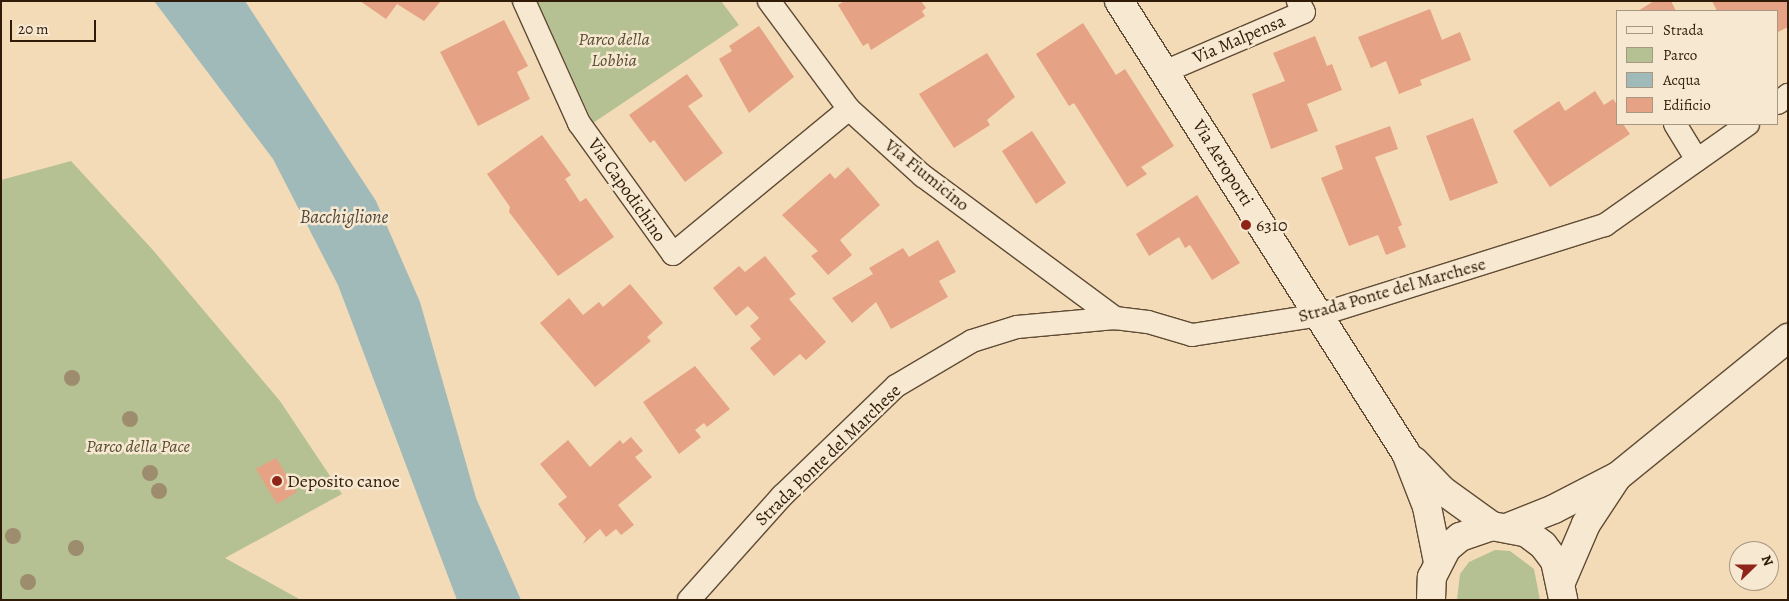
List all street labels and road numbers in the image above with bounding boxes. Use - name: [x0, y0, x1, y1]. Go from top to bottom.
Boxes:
- street label: Via Malpensa: [1190, 10, 1288, 68]
- street label: Via Aeroporti: [1188, 116, 1258, 210]
- street label: Via Capodichino: [583, 134, 671, 246]
- street label: Via Fiumicino: [880, 134, 974, 216]
- street label: Strada Ponte del Marchese: [1296, 253, 1488, 327]
- street label: Strada Ponte del Marchese: [751, 380, 905, 530]

